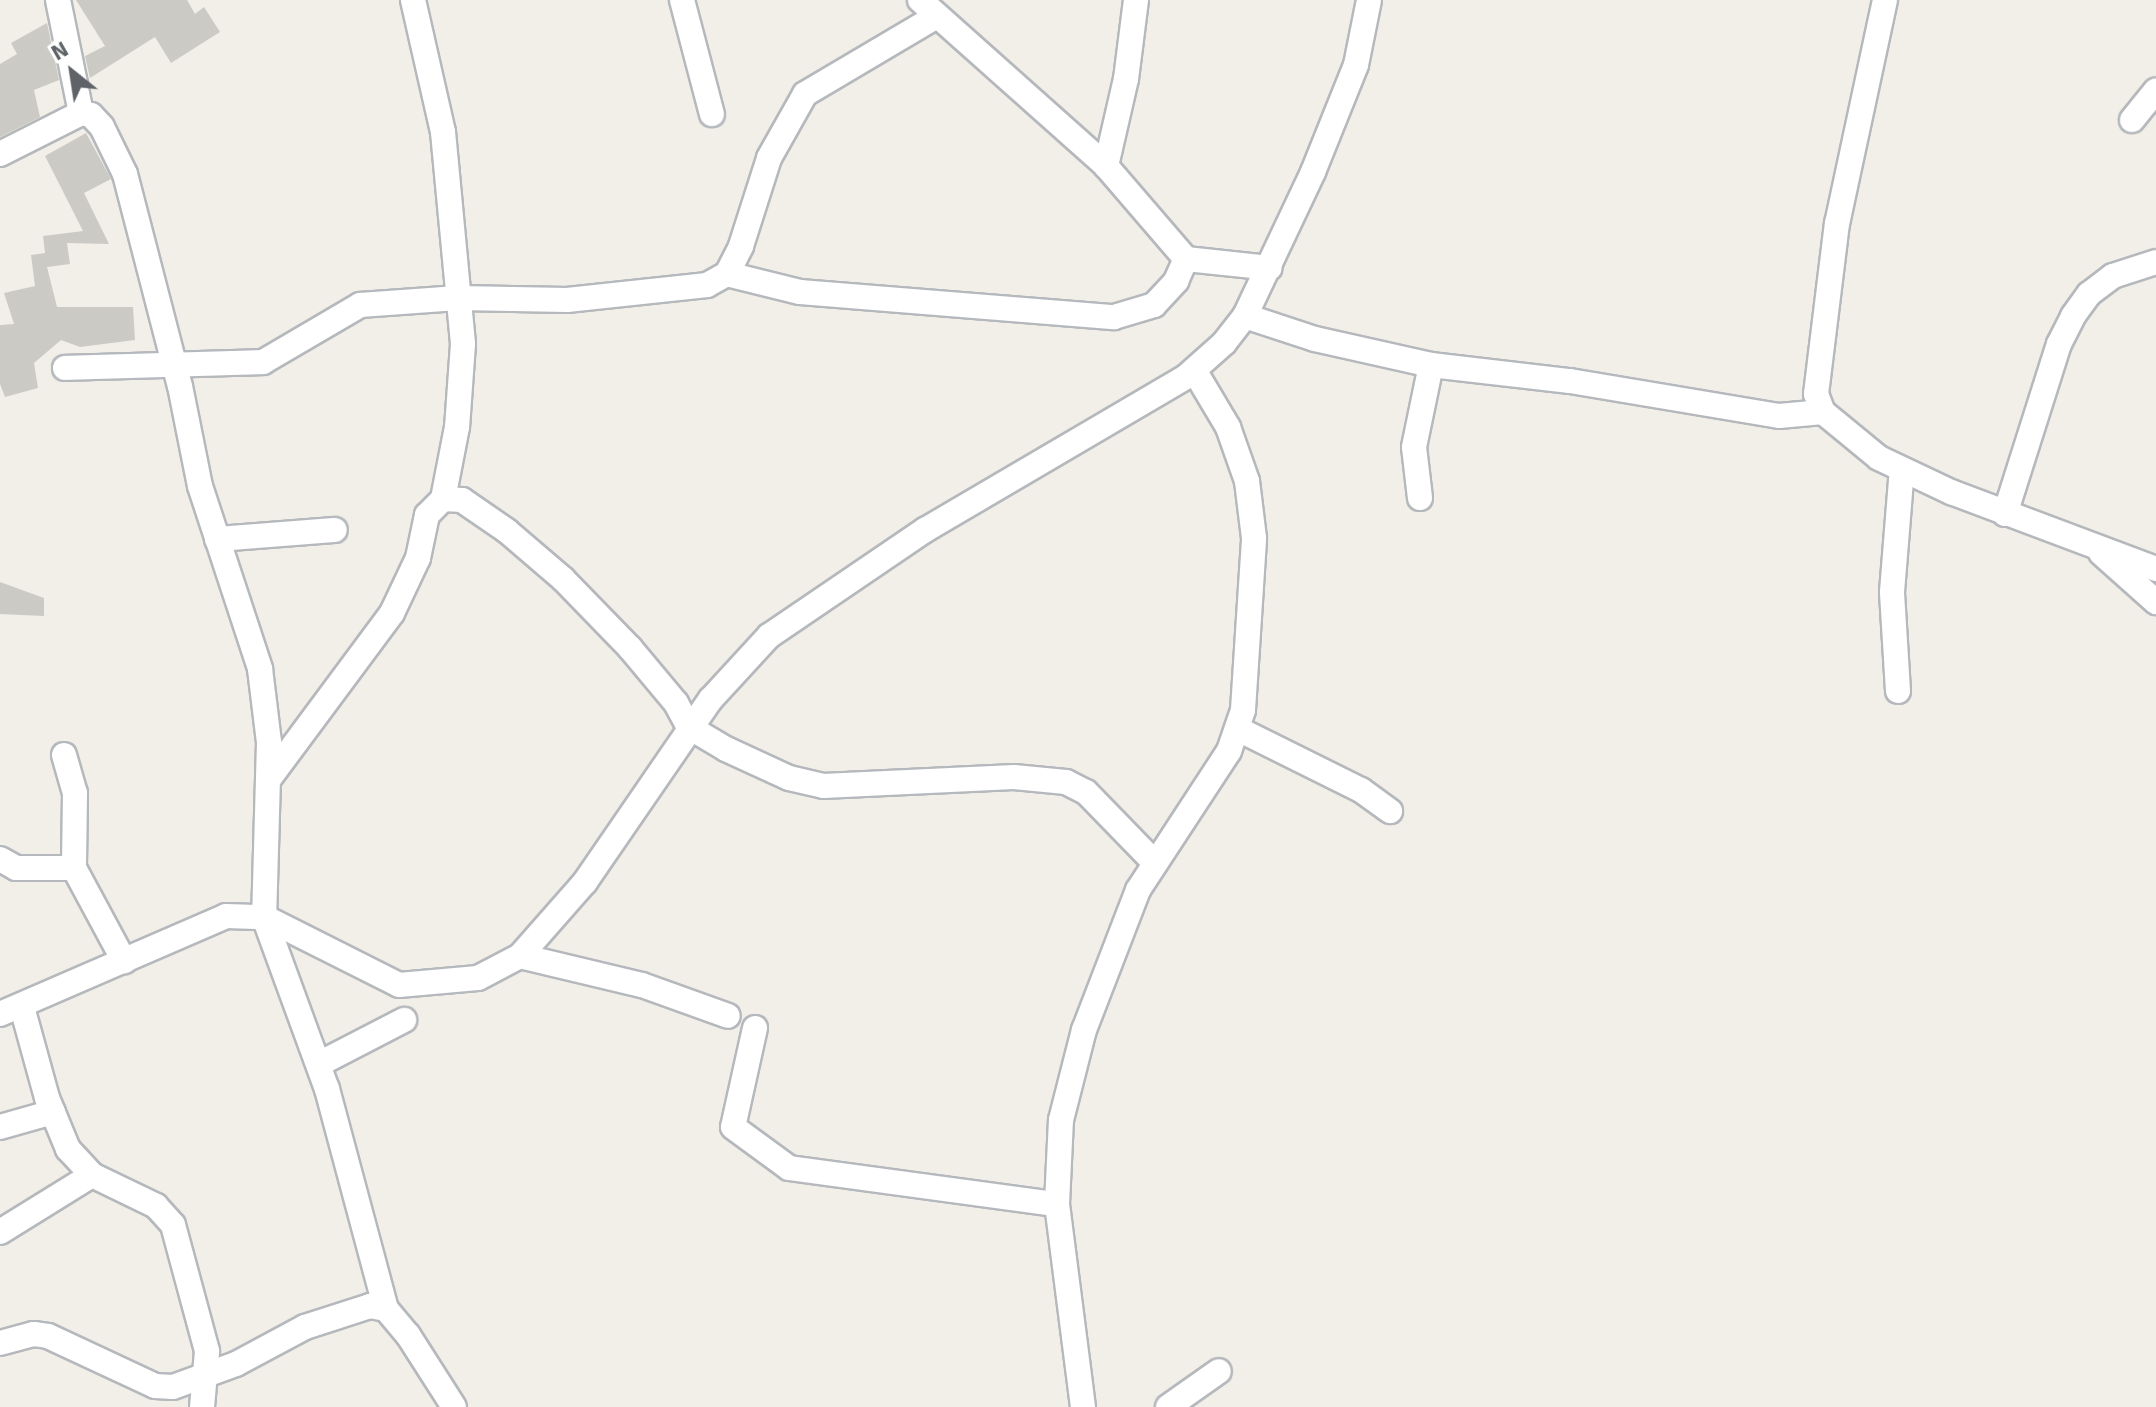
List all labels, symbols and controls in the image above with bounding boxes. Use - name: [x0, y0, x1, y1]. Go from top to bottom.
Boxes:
- north arrow: [32, 32, 112, 112]
- text: N: [46, 35, 73, 66]

